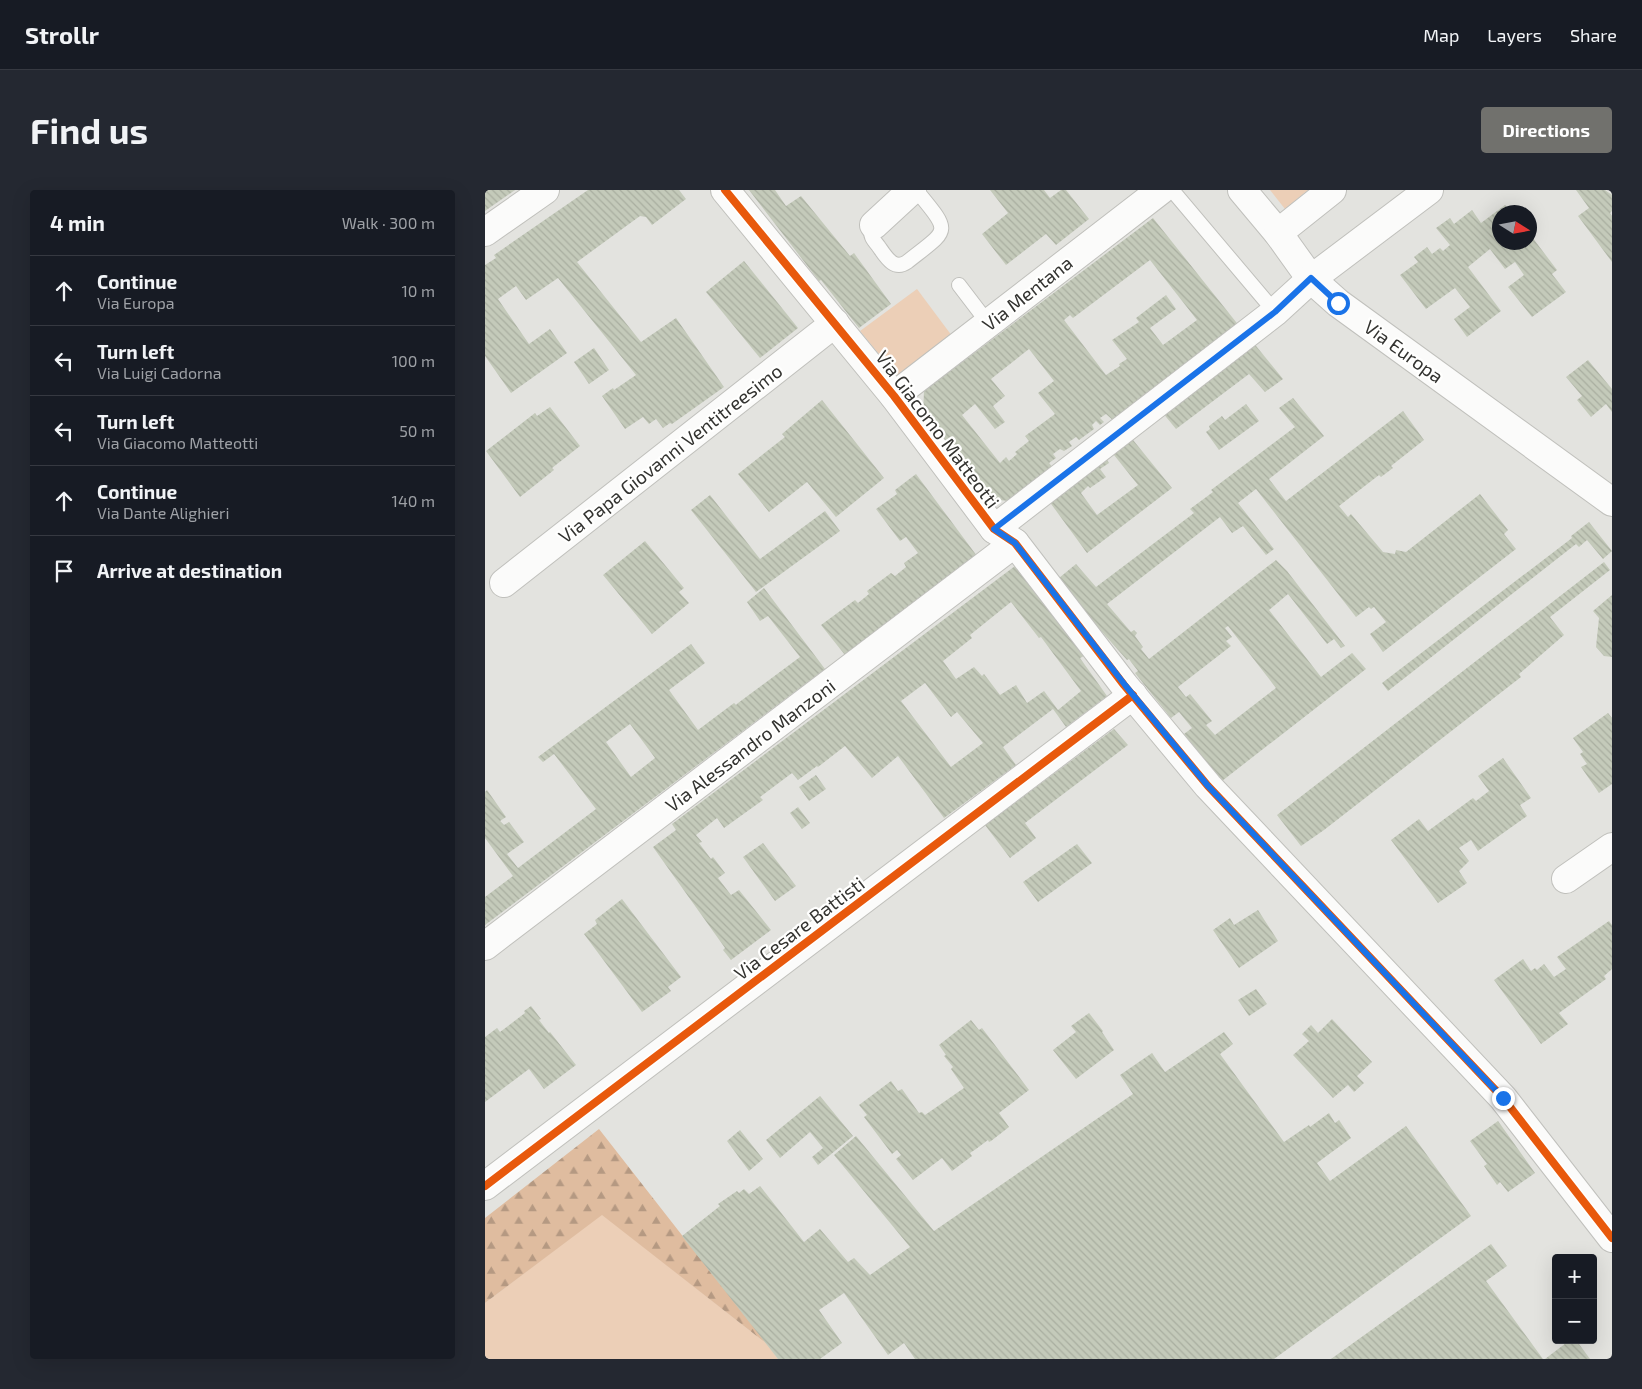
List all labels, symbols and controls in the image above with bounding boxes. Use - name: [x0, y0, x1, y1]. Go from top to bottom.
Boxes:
- text: Strollr: [25, 20, 99, 49]
- text: Map: [1423, 24, 1459, 46]
- text: Layers: [1487, 24, 1542, 46]
- text: Share: [1570, 24, 1617, 46]
- button: Directions: [1481, 107, 1612, 153]
- text: Find us: [30, 109, 148, 151]
- north arrow: [1492, 205, 1537, 250]
- text: 4 min: [50, 210, 105, 235]
- text: Walk · 300 m: [342, 213, 435, 232]
- street label: Via Mentana: [977, 251, 1077, 335]
- text: Continue: [97, 270, 177, 293]
- icon: ahead: [50, 277, 78, 305]
- text: 10 m: [401, 281, 435, 300]
- route start: [1327, 292, 1350, 315]
- text: Via Europa: [97, 293, 175, 312]
- street label: Via Europa: [1360, 315, 1448, 387]
- text: Turn left: [97, 340, 174, 363]
- street label: Via Giacomo Matteotti: [871, 346, 1005, 512]
- icon: left: [50, 347, 78, 375]
- text: 100 m: [392, 351, 435, 370]
- street label: Via Papa Giovanni Ventitreesimo: [554, 359, 786, 547]
- text: Via Luigi Cadorna: [97, 363, 222, 382]
- text: Turn left: [97, 410, 174, 433]
- icon: left: [50, 417, 78, 445]
- text: 50 m: [399, 421, 435, 440]
- text: Via Giacomo Matteotti: [97, 433, 258, 452]
- text: Continue: [97, 480, 177, 503]
- icon: ahead: [50, 487, 78, 515]
- text: 140 m: [392, 491, 435, 510]
- text: Via Dante Alighieri: [97, 503, 229, 522]
- icon: arrive: [50, 557, 78, 585]
- text: Arrive at destination: [97, 559, 282, 582]
- street label: Via Alessandro Manzoni: [661, 674, 839, 816]
- street label: Via Cesare Battisti: [729, 872, 869, 984]
- route end: [1492, 1087, 1515, 1110]
- map controls: [1552, 1254, 1597, 1344]
- button: +: [1552, 1254, 1597, 1299]
- button: −: [1552, 1299, 1597, 1344]

